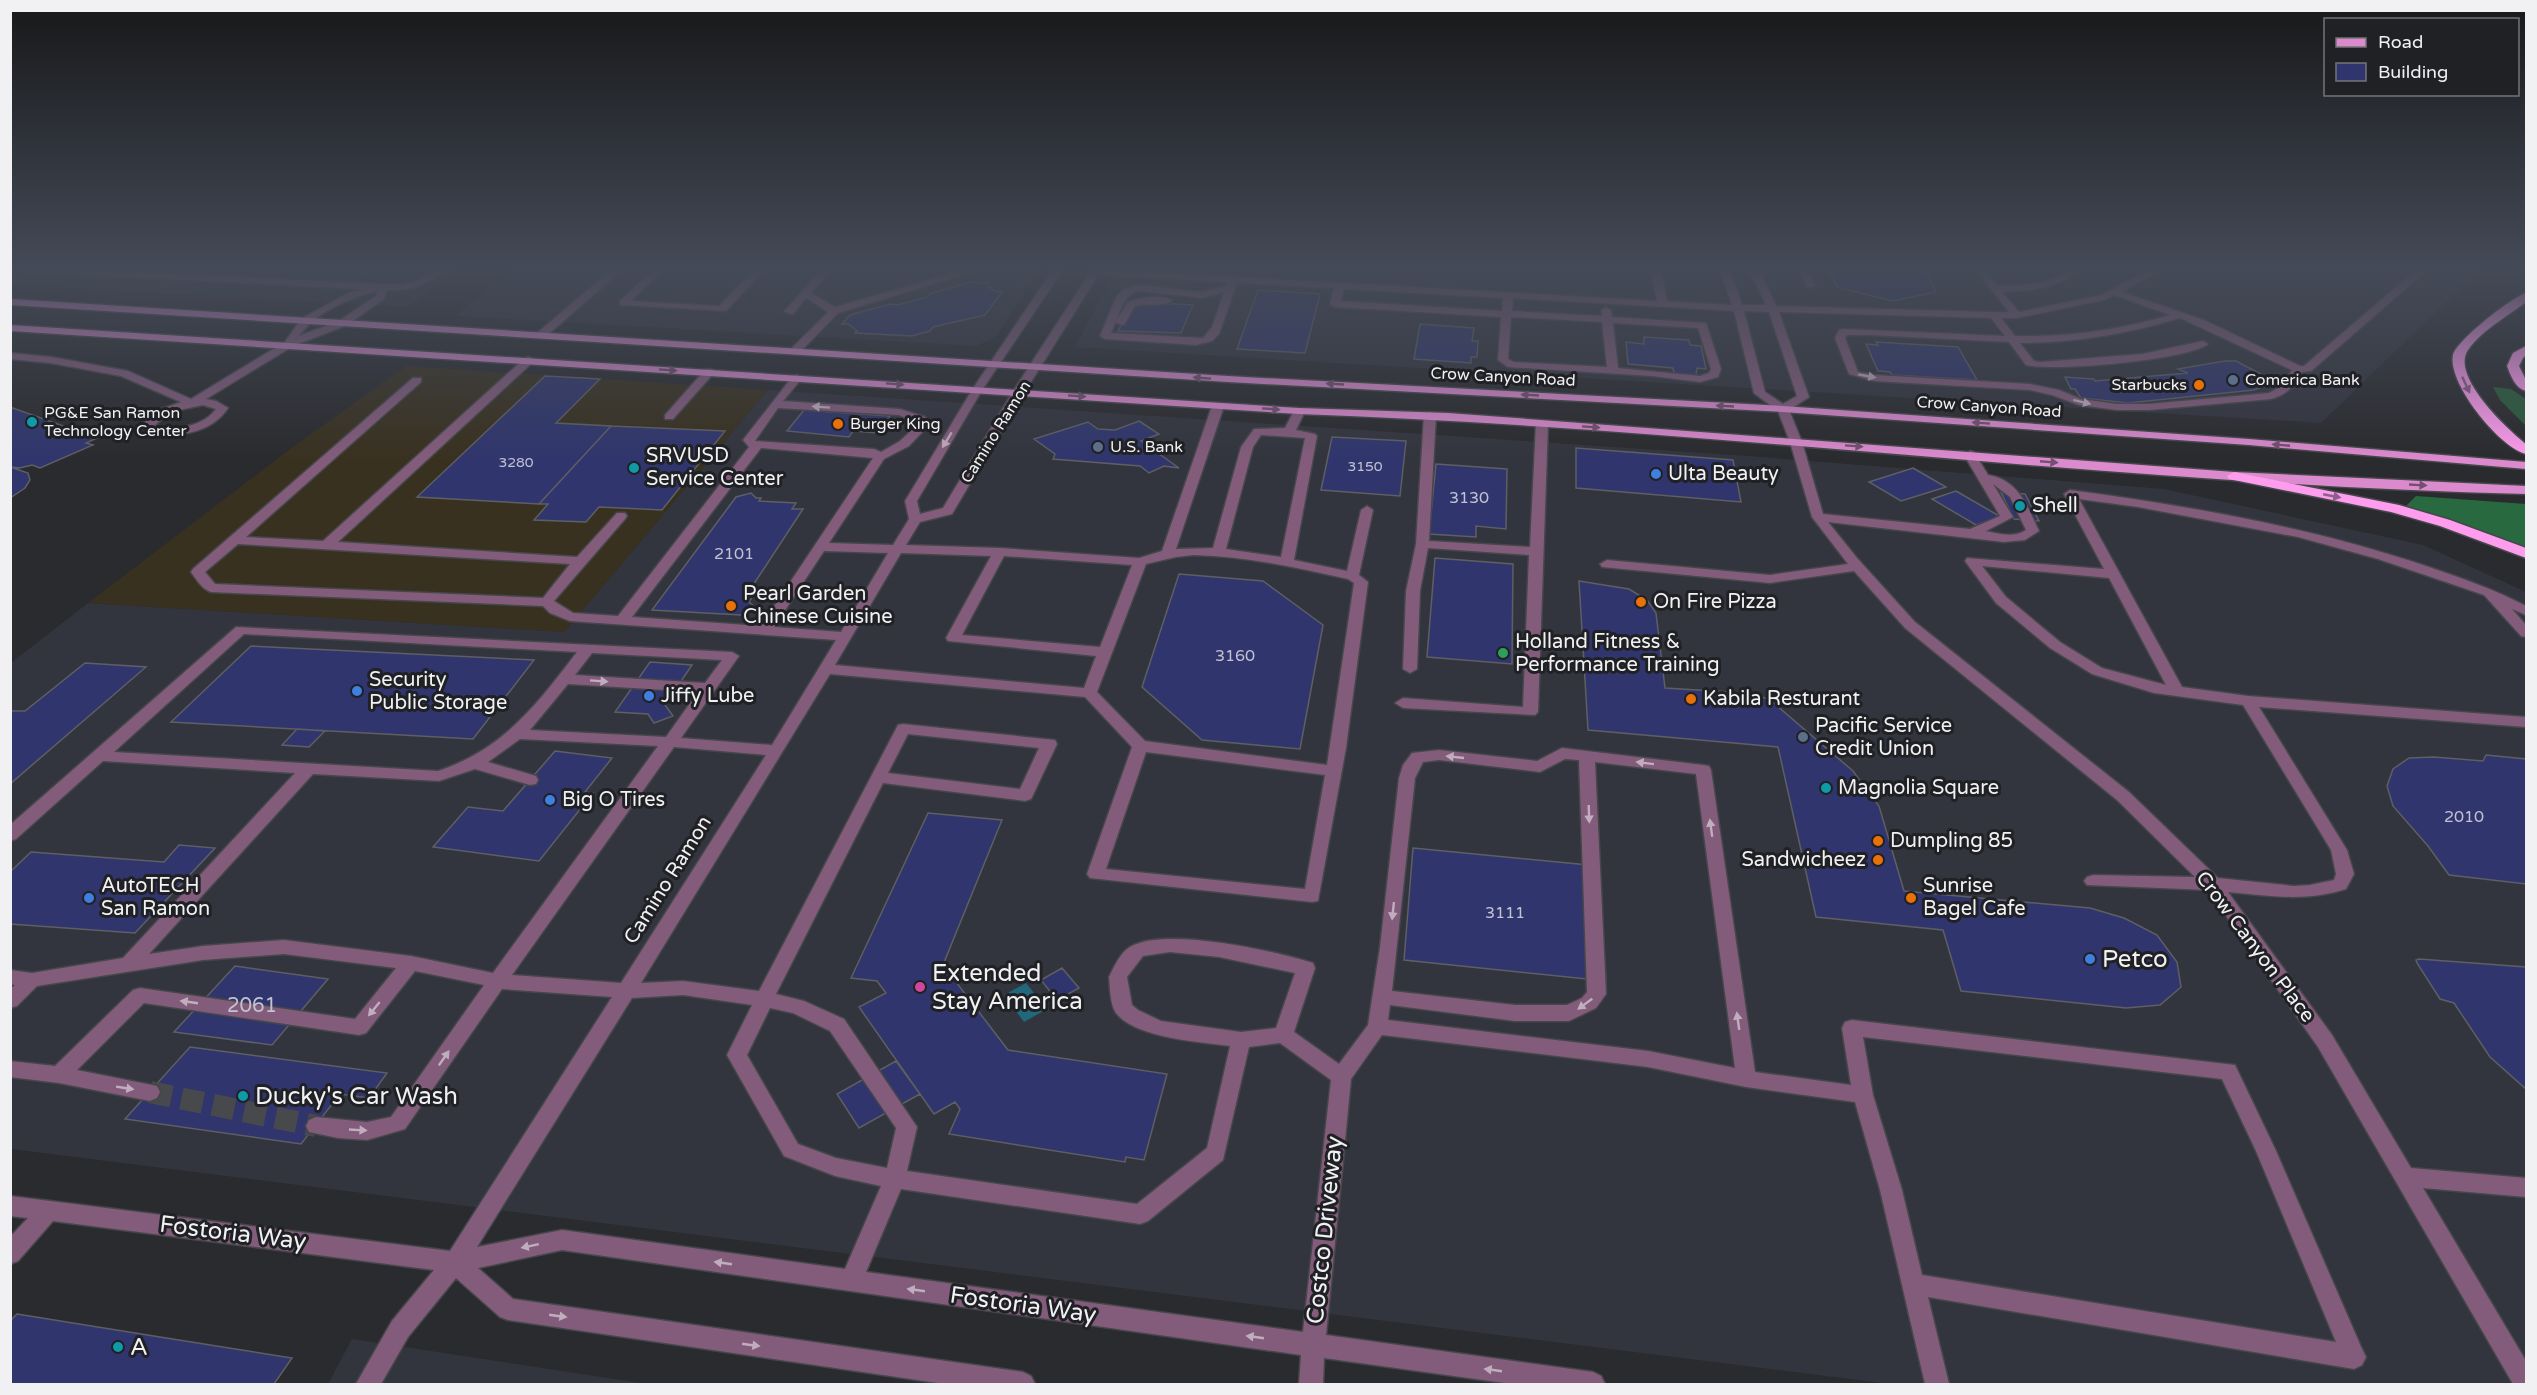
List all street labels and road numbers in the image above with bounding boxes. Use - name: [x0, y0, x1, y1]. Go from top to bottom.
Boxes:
- street label: Crow Canyon Road: [1430, 363, 1576, 391]
- street label: Camino Ramon: [957, 377, 1035, 487]
- street label: Crow Canyon Road: [1916, 392, 2062, 422]
- street label: Camino Ramon: [619, 812, 717, 948]
- street label: Crow Canyon Place: [2190, 867, 2320, 1027]
- street label: Costco Driveway: [1301, 1134, 1349, 1325]
- street label: Fostoria Way: [158, 1210, 308, 1256]
- street label: Fostoria Way: [948, 1280, 1098, 1330]

